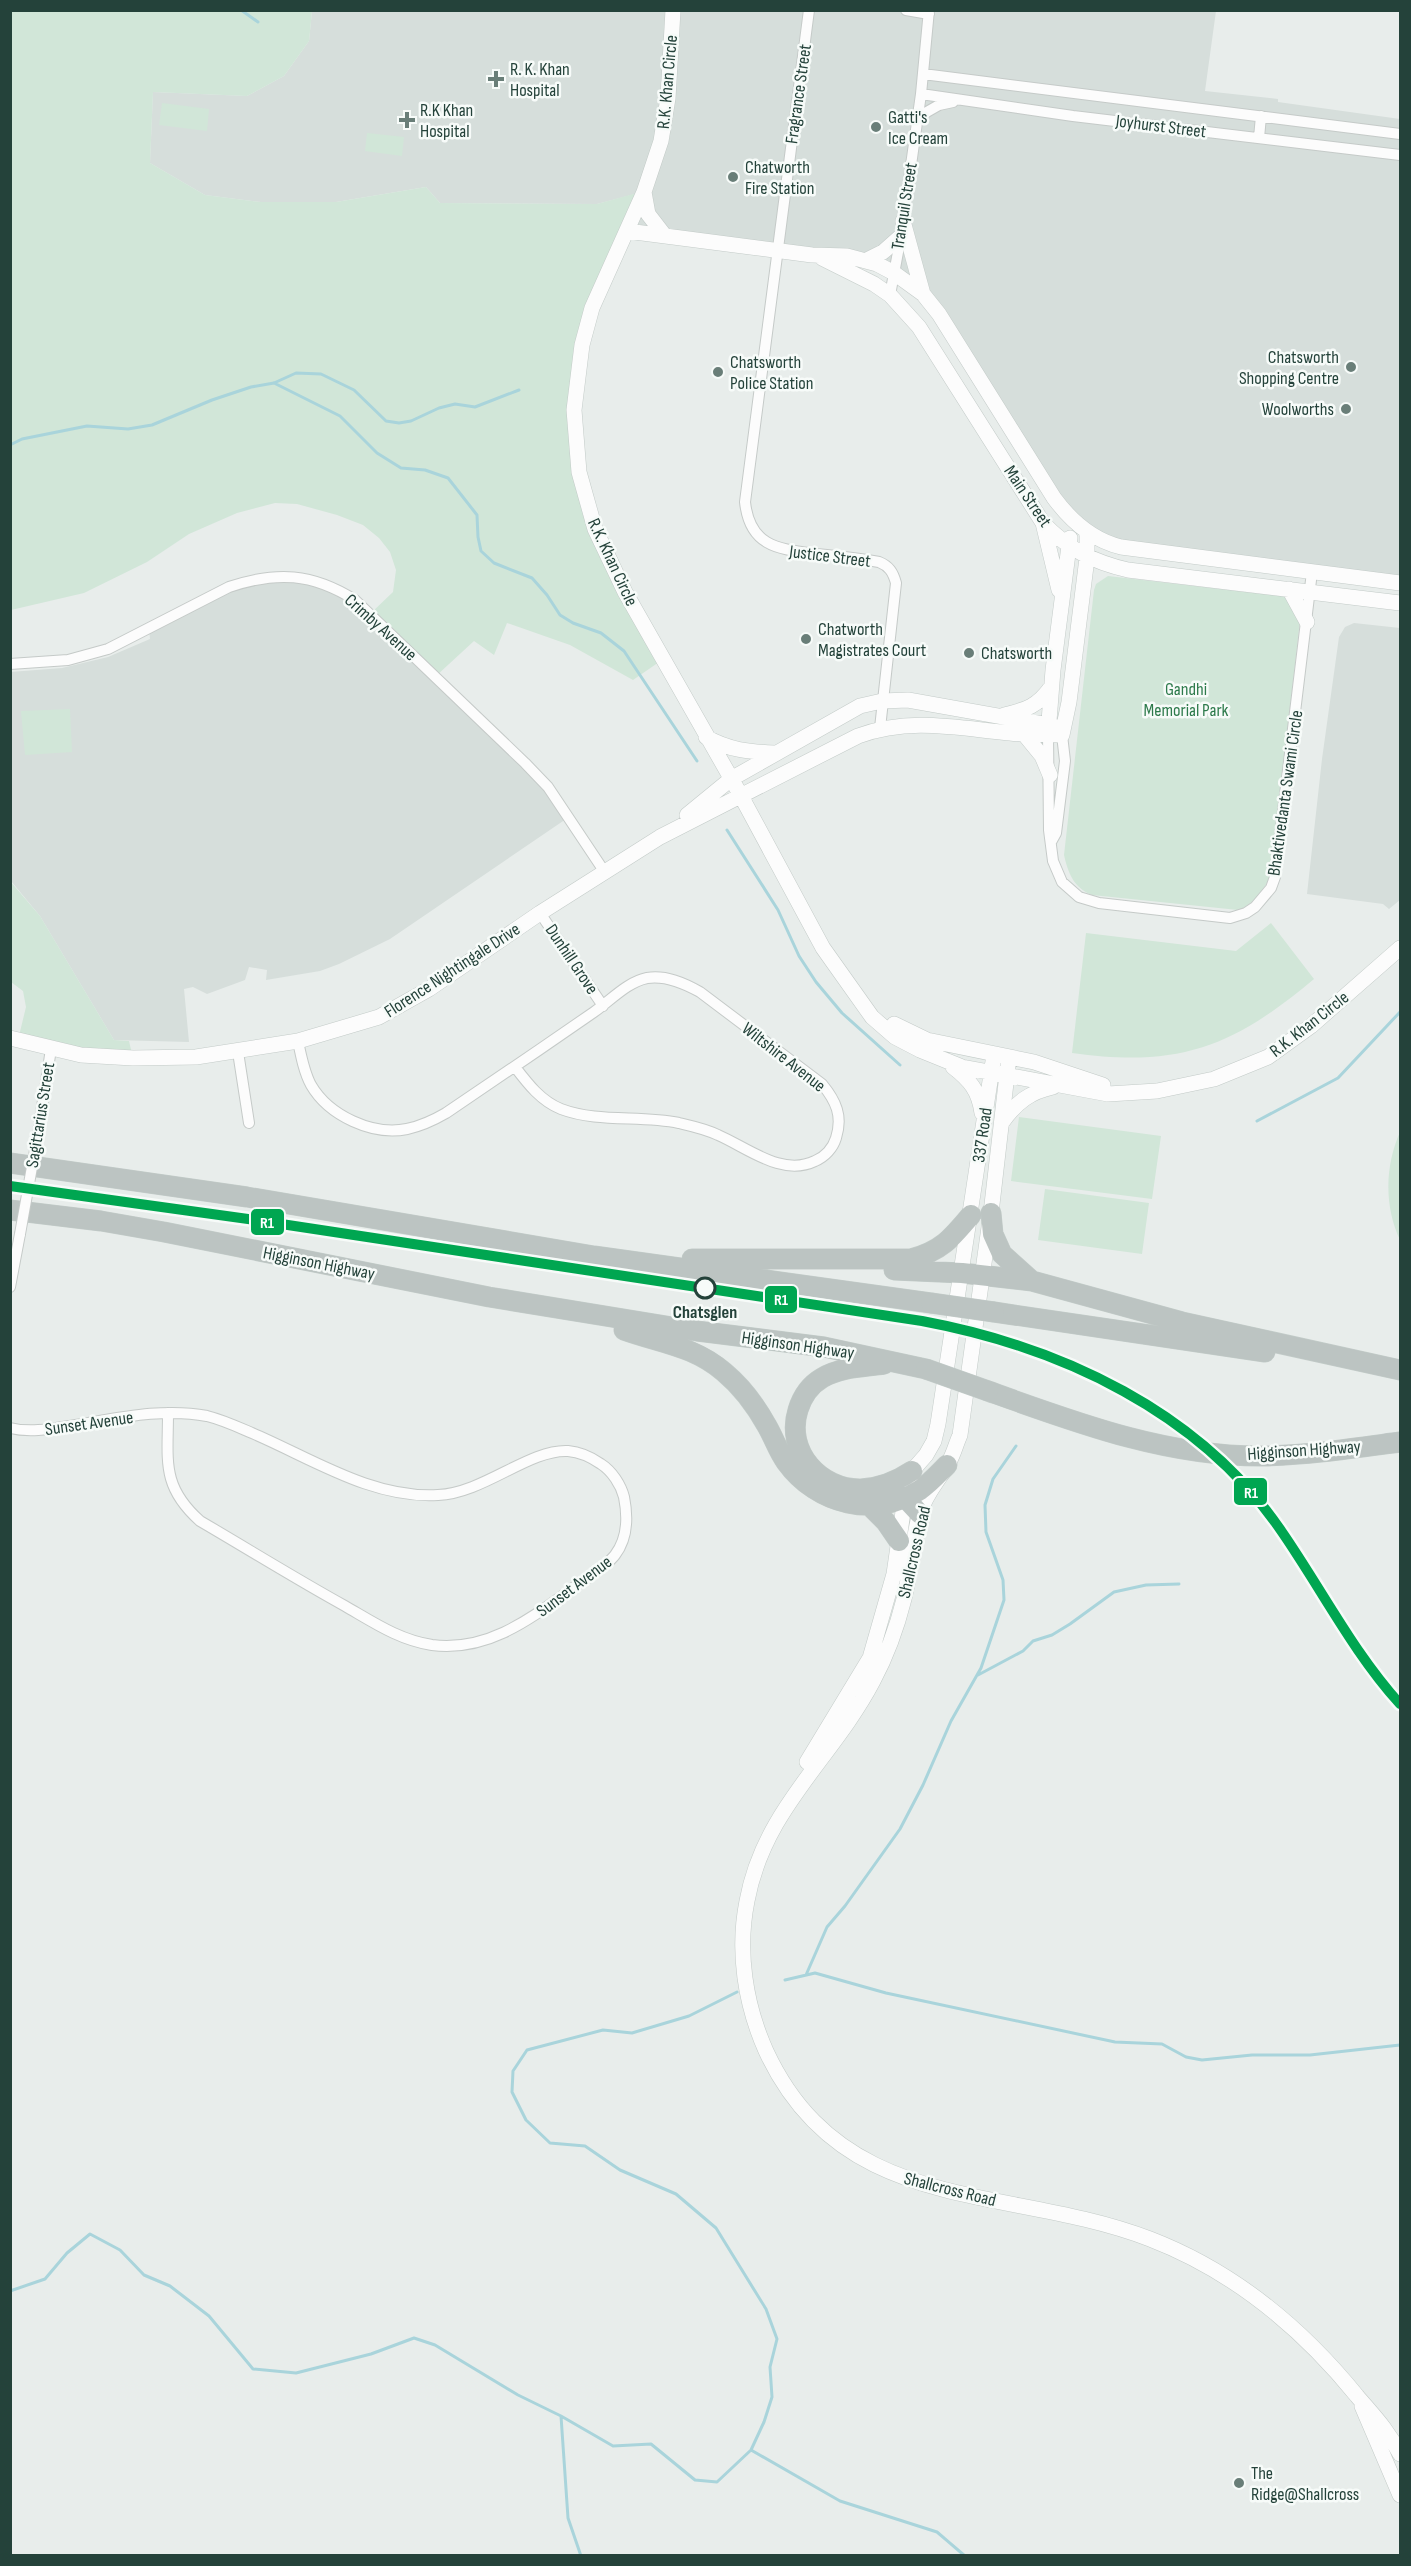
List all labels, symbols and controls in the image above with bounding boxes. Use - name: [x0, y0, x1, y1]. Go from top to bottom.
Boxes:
- street label: R.K. Khan Circle: [653, 34, 682, 130]
- street label: Fragrance Street: [781, 42, 816, 145]
- place label: R. K. Khan Hospital: [510, 59, 570, 101]
- marker: R. K. Khan Hospital: [487, 70, 505, 88]
- place label: R.K Khan Hospital: [420, 100, 473, 142]
- place label: Gatti's Ice Cream: [888, 107, 948, 149]
- street label: Joyhurst Street: [1114, 110, 1208, 143]
- marker: R.K Khan Hospital: [398, 111, 416, 129]
- marker: Gatti's Ice Cream: [869, 120, 883, 134]
- place label: Chatworth Fire Station: [745, 157, 814, 199]
- street label: Tranquil Street: [887, 160, 922, 251]
- marker: Chatworth Fire Station: [726, 170, 740, 184]
- place label: Chatsworth Shopping Centre: [1239, 347, 1339, 389]
- place label: Chatsworth Police Station: [730, 352, 813, 394]
- marker: Chatsworth Shopping Centre: [1344, 360, 1358, 374]
- marker: Chatsworth Police Station: [711, 365, 725, 379]
- place label: Woolworths: [1262, 399, 1334, 420]
- marker: Woolworths: [1339, 402, 1353, 416]
- street label: Main Street: [999, 462, 1056, 531]
- street label: R.K. Khan Circle: [583, 515, 642, 609]
- street label: Justice Street: [787, 541, 872, 572]
- street label: Crimby Avenue: [340, 589, 421, 665]
- place label: Chatworth Magistrates Court: [818, 619, 927, 661]
- marker: Chatworth Magistrates Court: [799, 632, 813, 646]
- place label: Chatsworth: [981, 643, 1052, 664]
- marker: Chatsworth: [962, 646, 976, 660]
- park label: Gandhi Memorial Park: [1144, 679, 1229, 721]
- street label: Bhaktivedanta Swami Circle: [1263, 709, 1308, 877]
- street label: Florence Nightingale Drive: [380, 919, 524, 1022]
- street label: Dunhill Grove: [541, 920, 603, 998]
- street label: R.K. Khan Circle: [1266, 987, 1353, 1062]
- street label: Wiltshire Avenue: [738, 1018, 830, 1097]
- street label: Sagittarius Street: [22, 1060, 59, 1169]
- street label: 337 Road: [968, 1106, 997, 1164]
- line badge: R1: [250, 1208, 285, 1236]
- text: R1: [260, 1214, 275, 1233]
- street label: Higginson Highway: [261, 1242, 377, 1285]
- marker: Chatsglen: [694, 1277, 716, 1299]
- line badge: R1: [764, 1285, 798, 1314]
- text: R1: [774, 1291, 789, 1310]
- place label: Chatsglen: [673, 1302, 737, 1323]
- street label: Higginson Highway: [740, 1327, 856, 1364]
- street label: Sunset Avenue: [44, 1407, 135, 1440]
- street label: Higginson Highway: [1247, 1436, 1361, 1465]
- line badge: R1: [1233, 1477, 1268, 1506]
- text: R1: [1244, 1484, 1259, 1503]
- street label: Shallcross Road: [894, 1504, 935, 1600]
- street label: Sunset Avenue: [532, 1551, 616, 1622]
- street label: Shallcross Road: [902, 2168, 998, 2211]
- place label: The Ridge@Shallcross: [1251, 2463, 1359, 2505]
- marker: The Ridge@Shallcross: [1232, 2476, 1246, 2490]

